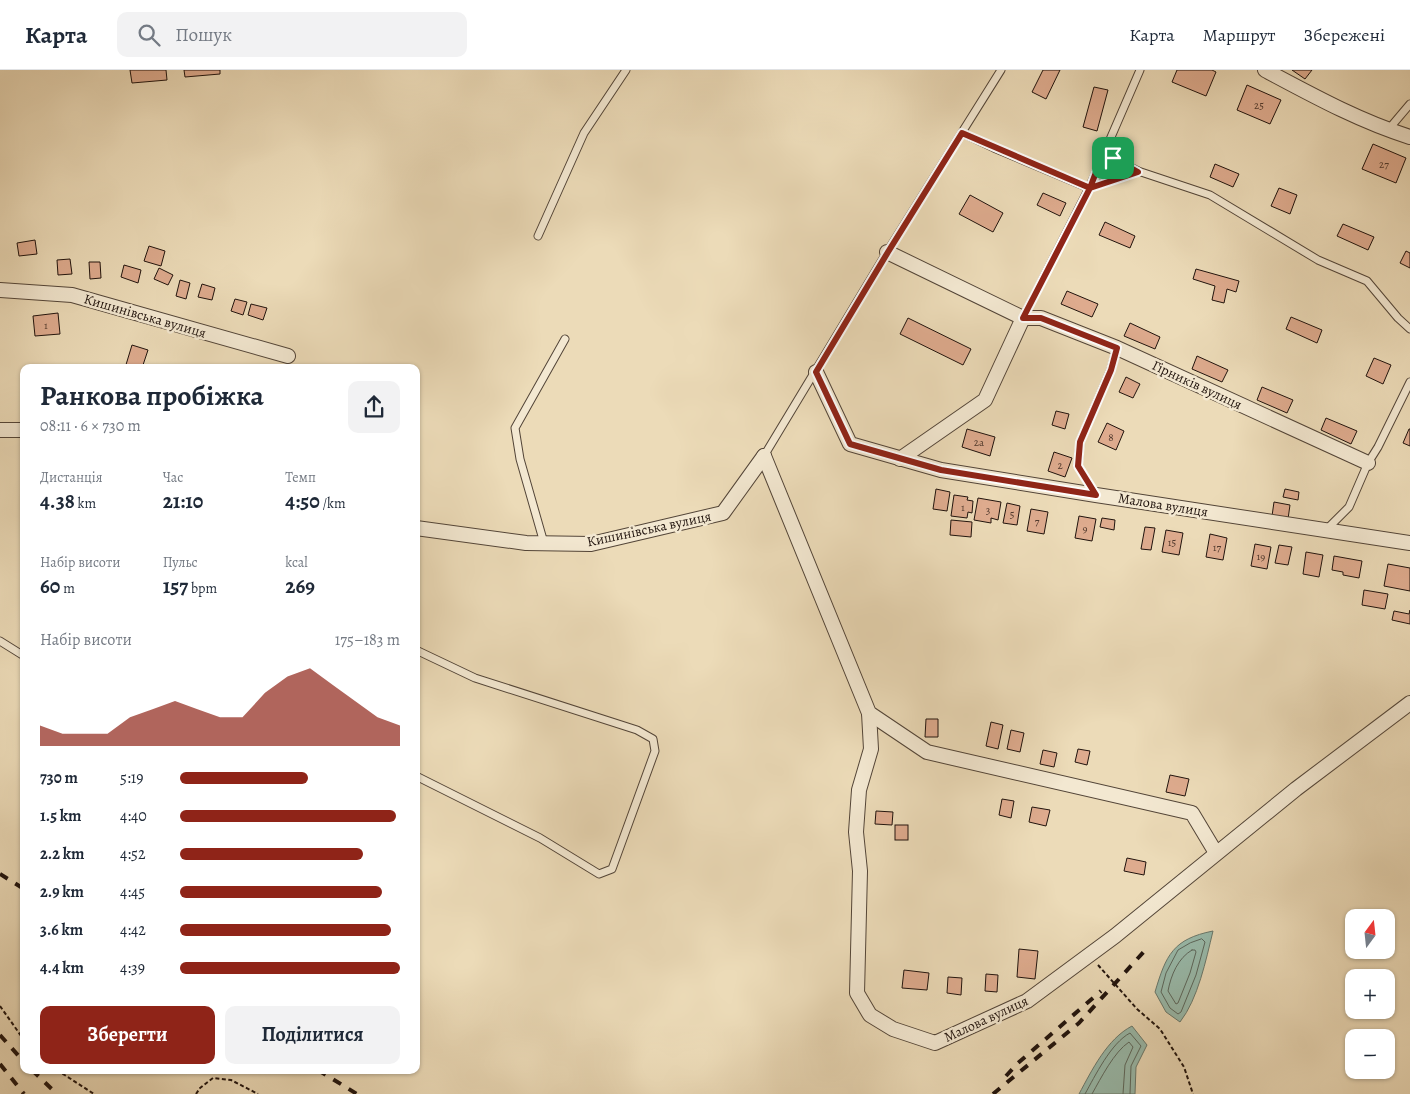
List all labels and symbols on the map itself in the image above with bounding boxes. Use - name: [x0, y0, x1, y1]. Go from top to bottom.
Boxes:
- house number: 25: [1254, 98, 1264, 113]
- pin: [1092, 137, 1134, 179]
- house number: 27: [1379, 157, 1389, 172]
- street label: Кишинівська вулиця: [82, 289, 209, 343]
- house number: 1: [44, 318, 48, 333]
- street label: Гірників вулиця: [1149, 356, 1245, 414]
- house number: 8: [1108, 430, 1114, 445]
- house number: 2а: [974, 435, 985, 450]
- house number: 2: [1057, 458, 1063, 473]
- street label: Малова вулиця: [1117, 489, 1210, 522]
- house number: 1: [961, 500, 965, 515]
- house number: 3: [986, 503, 990, 518]
- street label: Кишинівська вулиця: [585, 506, 713, 551]
- house number: 5: [1010, 507, 1015, 522]
- house number: 7: [1035, 514, 1040, 529]
- house number: 9: [1082, 521, 1088, 536]
- house number: 15: [1168, 535, 1177, 550]
- house number: 17: [1213, 540, 1222, 555]
- house number: 19: [1257, 549, 1265, 564]
- north arrow: [1345, 909, 1395, 959]
- street label: Малова вулиця: [941, 991, 1031, 1047]

